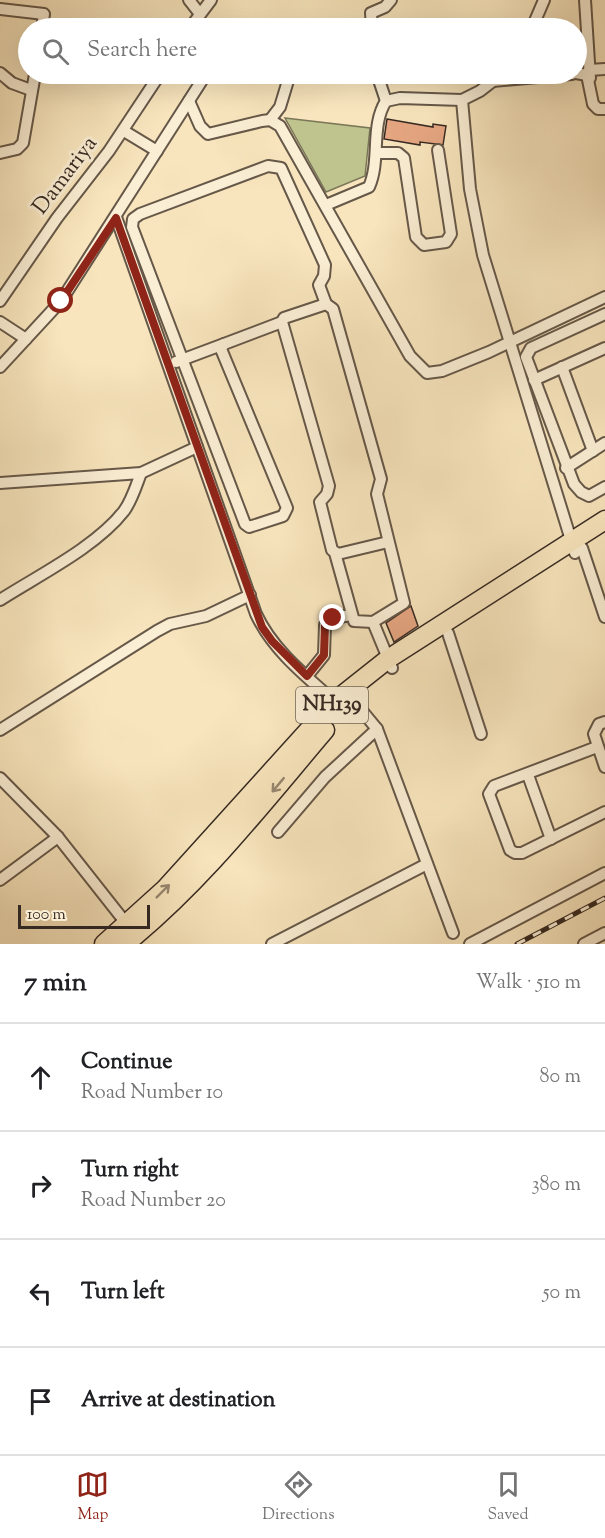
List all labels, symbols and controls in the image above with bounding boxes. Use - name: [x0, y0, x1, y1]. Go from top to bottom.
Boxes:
- search box: [18, 18, 587, 84]
- icon: search: [39, 35, 72, 68]
- text: Search here: [87, 35, 197, 67]
- street label: Damariya: [26, 130, 106, 222]
- route start: [47, 287, 73, 313]
- route end: [319, 604, 345, 630]
- road number: NH139: [296, 687, 368, 723]
- one-way arrow: [271, 777, 285, 792]
- one-way arrow: [155, 883, 170, 898]
- scale bar: [18, 902, 150, 929]
- text: 100 m: [27, 904, 66, 927]
- text: 7 min: [24, 965, 87, 1002]
- text: Walk · 510 m: [476, 969, 581, 998]
- text: Continue: [81, 1047, 172, 1079]
- icon: ahead: [24, 1061, 57, 1094]
- text: 80 m: [540, 1063, 581, 1092]
- text: Road Number 10: [81, 1079, 223, 1108]
- text: Turn right: [81, 1155, 178, 1187]
- icon: right: [24, 1169, 57, 1202]
- text: 380 m: [532, 1171, 581, 1200]
- text: Road Number 20: [81, 1187, 226, 1216]
- icon: left: [24, 1277, 57, 1310]
- text: Turn left: [81, 1277, 164, 1309]
- text: 50 m: [543, 1279, 581, 1308]
- icon: arrive: [24, 1385, 57, 1418]
- text: Arrive at destination: [81, 1385, 276, 1417]
- tab: Map: [76, 1468, 109, 1527]
- tab: Directions: [262, 1468, 335, 1527]
- tab: Saved: [487, 1468, 529, 1527]

